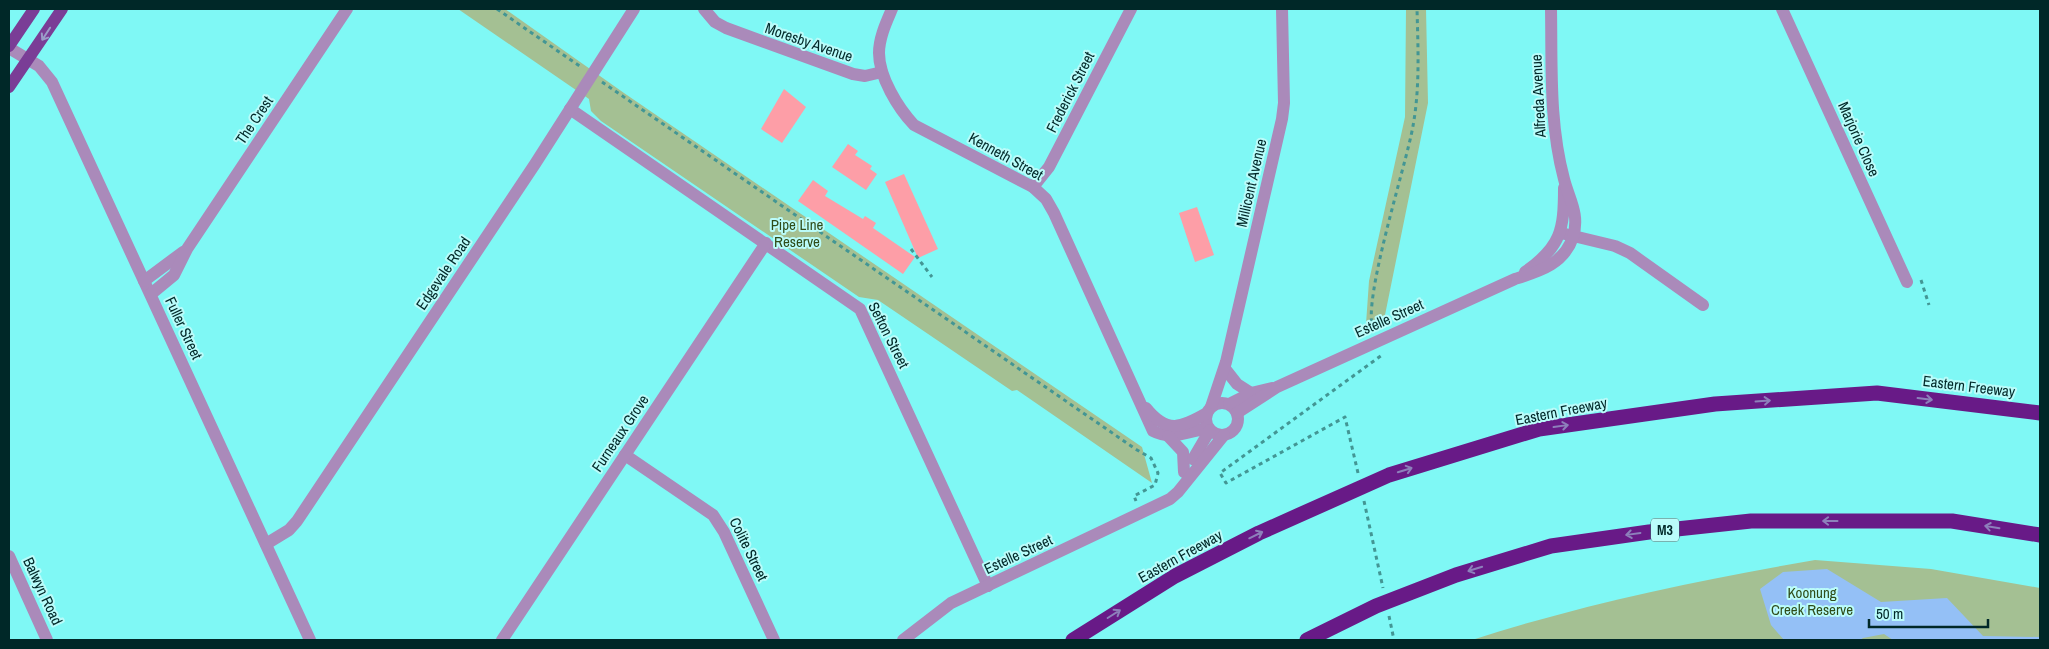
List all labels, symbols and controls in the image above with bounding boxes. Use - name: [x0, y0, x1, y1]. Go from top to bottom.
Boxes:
- street label: Moresby Avenue: [762, 17, 856, 67]
- one-way arrow: [41, 26, 51, 40]
- street label: Frederick Street: [1041, 47, 1100, 136]
- street label: Alfreda Avenue: [1525, 54, 1551, 139]
- street label: The Crest: [230, 91, 278, 148]
- street label: Marjorie Close: [1833, 98, 1885, 180]
- street label: Kenneth Street: [965, 127, 1047, 185]
- street label: Millicent Avenue: [1231, 137, 1271, 229]
- park label: Pipe Line Reserve: [771, 214, 823, 252]
- street label: Edgevale Road: [411, 232, 475, 314]
- street label: Fuller Street: [160, 293, 208, 363]
- street label: Estelle Street: [1351, 293, 1427, 342]
- street label: Sefton Street: [863, 298, 915, 372]
- street label: Eastern Freeway: [1922, 370, 2017, 402]
- street label: Furneaux Grove: [586, 390, 654, 476]
- street label: Eastern Freeway: [1513, 392, 1609, 430]
- one-way arrow: [1917, 394, 1933, 404]
- one-way arrow: [1755, 396, 1771, 405]
- one-way arrow: [1553, 421, 1569, 431]
- one-way arrow: [1396, 464, 1412, 474]
- street label: Colite Street: [725, 514, 774, 585]
- one-way arrow: [1822, 516, 1838, 526]
- road number: M3: [1651, 518, 1679, 542]
- one-way arrow: [1984, 522, 2000, 532]
- street label: Eastern Freeway: [1134, 524, 1226, 588]
- street label: Estelle Street: [980, 529, 1056, 579]
- one-way arrow: [1626, 529, 1642, 539]
- one-way arrow: [1248, 530, 1263, 539]
- street label: Balwyn Road: [18, 554, 68, 628]
- one-way arrow: [1467, 564, 1483, 574]
- park label: Koonung Creek Reserve: [1771, 582, 1853, 620]
- scale bar: [1869, 596, 1988, 628]
- text: 50 m: [1876, 603, 1903, 624]
- one-way arrow: [1107, 608, 1121, 619]

